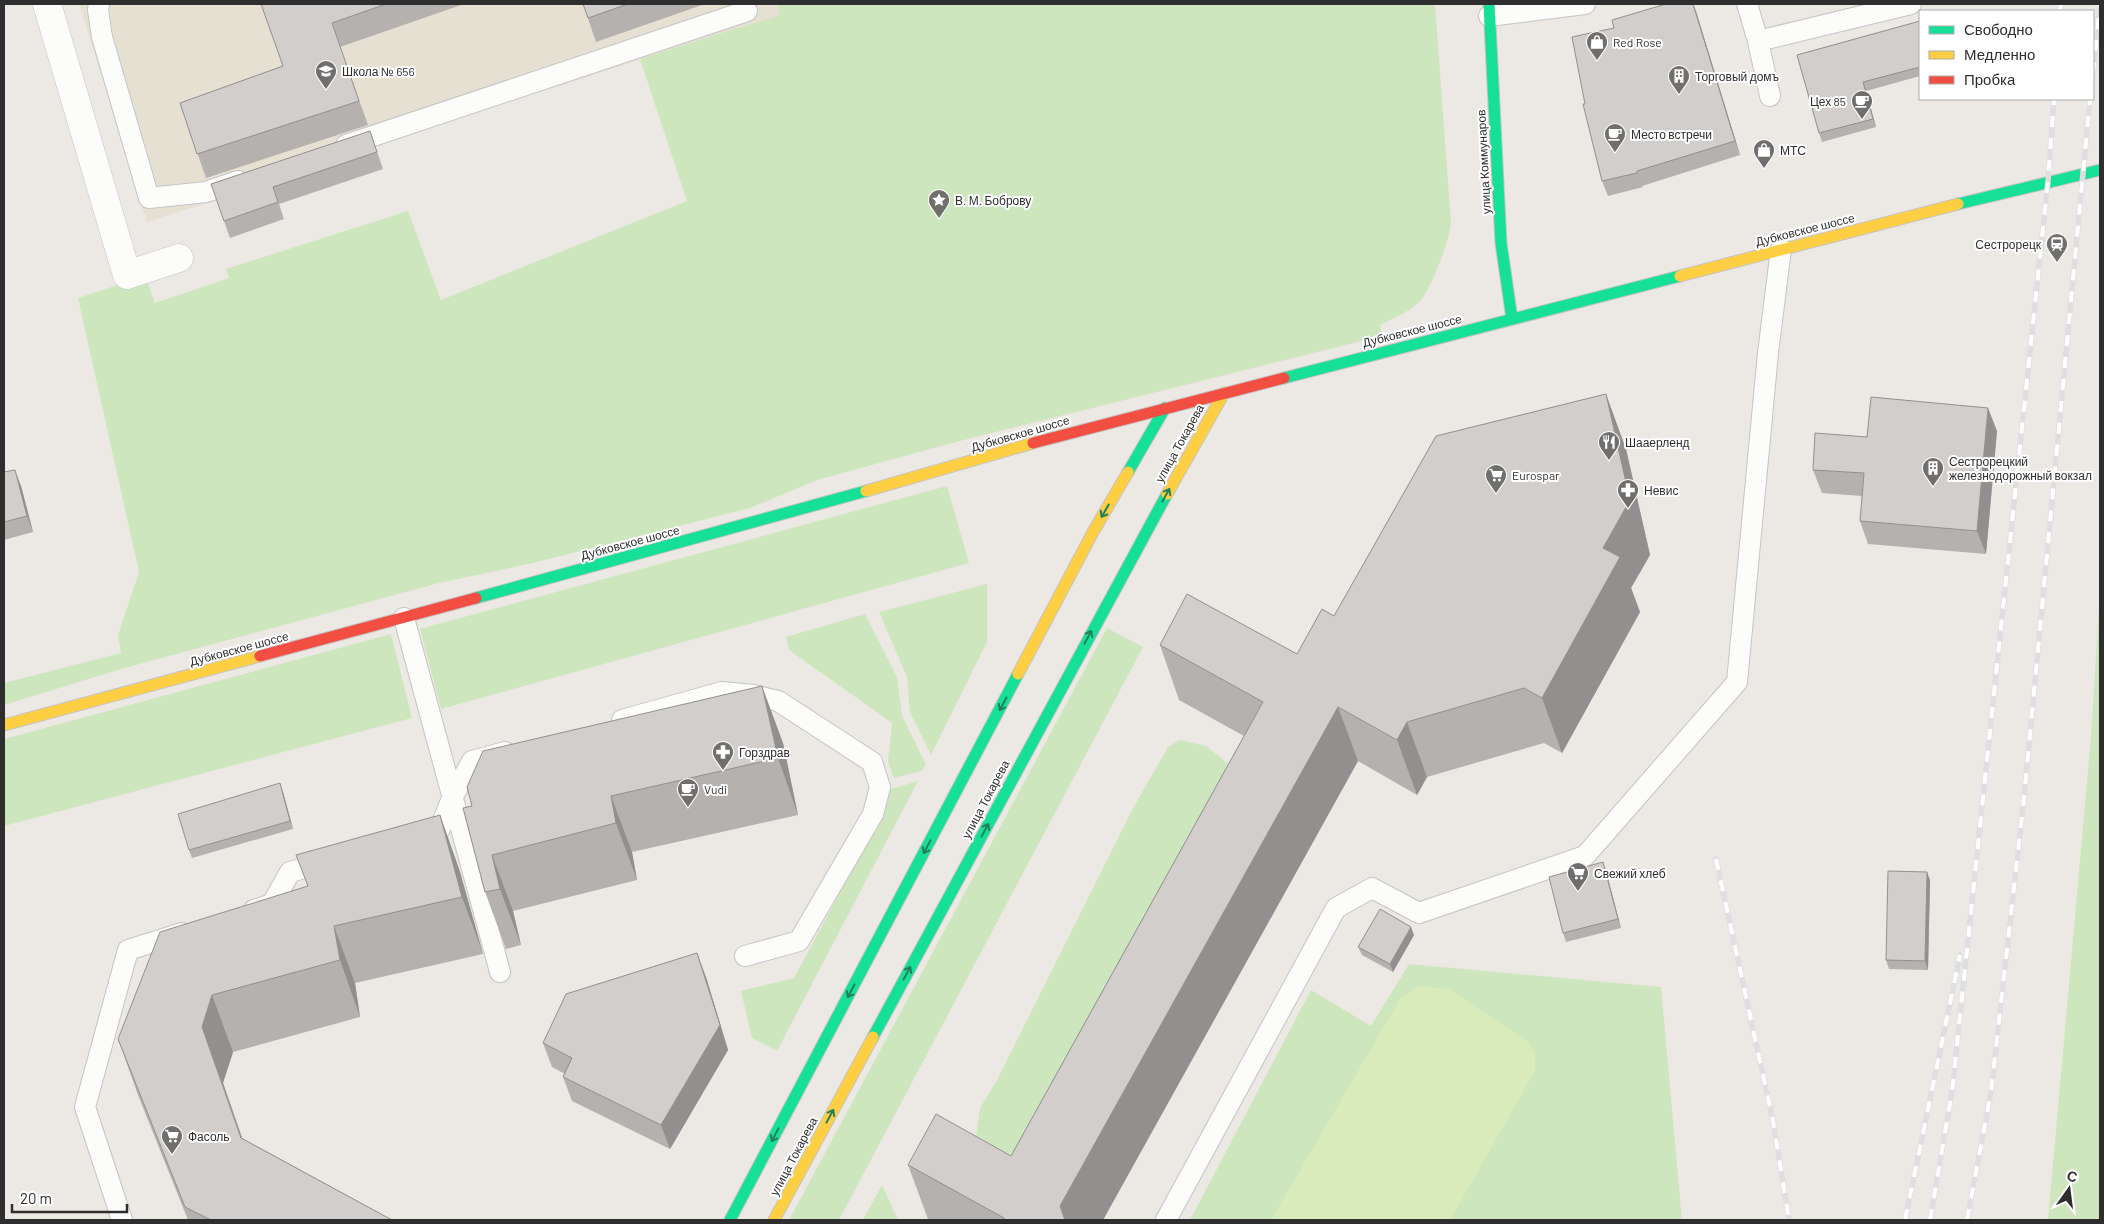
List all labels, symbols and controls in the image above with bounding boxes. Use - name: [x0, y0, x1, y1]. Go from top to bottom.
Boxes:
- legend: [1919, 10, 2094, 100]
- text: Свободно: [1964, 20, 2033, 38]
- shop icon: Red Rose: [1585, 30, 1609, 61]
- place label: Red Rose: [1613, 35, 1662, 49]
- text: Медленно: [1964, 45, 2035, 63]
- school or university icon: Школа № 656: [314, 59, 338, 90]
- place label: Школа № 656: [342, 64, 415, 78]
- building icon: Торговый домъ: [1667, 64, 1691, 95]
- place label: Торговый домъ: [1695, 69, 1780, 84]
- text: Пробка: [1964, 70, 2016, 88]
- cafe icon: Цех 85: [1850, 89, 1874, 120]
- place label: Цех 85: [1810, 94, 1846, 109]
- street label: улица Коммунаров: [1473, 109, 1494, 215]
- cafe icon: Место встречи: [1603, 122, 1627, 153]
- place label: Место встречи: [1631, 127, 1712, 142]
- shop icon: МТС: [1752, 138, 1776, 169]
- place label: МТС: [1780, 143, 1806, 157]
- place icon: В. М. Боброву: [927, 188, 951, 219]
- place label: В. М. Боброву: [955, 193, 1031, 208]
- street label: Дубковское шоссе: [1754, 210, 1857, 249]
- station icon: Сестрорецк: [2045, 232, 2069, 263]
- place label: Сестрорецк: [1975, 237, 2042, 252]
- street label: Дубковское шоссе: [1361, 311, 1464, 350]
- street label: улица Токарева: [1152, 401, 1207, 485]
- street label: Дубковское шоссе: [969, 412, 1071, 455]
- restaurant icon: Шааерленд: [1597, 430, 1621, 461]
- place label: Шааерленд: [1625, 435, 1690, 450]
- place label: Сестрорецкий железнодорожный вокзал: [1949, 454, 2092, 483]
- building icon: Сестрорецкий железнодорожный вокзал: [1921, 456, 1945, 487]
- supermarket icon: Eurospar: [1484, 463, 1508, 494]
- place label: Eurospar: [1512, 468, 1560, 482]
- pharmacy icon: Невис: [1616, 478, 1640, 509]
- place label: Невис: [1644, 483, 1678, 497]
- one-way arrow: [1162, 488, 1172, 503]
- one-way arrow: [1100, 503, 1110, 517]
- street label: Дубковское шоссе: [579, 522, 682, 563]
- street label: Дубковское шоссе: [188, 628, 291, 669]
- one-way arrow: [1083, 630, 1093, 645]
- one-way arrow: [998, 696, 1008, 711]
- pharmacy icon: Горздрав: [711, 740, 735, 771]
- place label: Горздрав: [739, 745, 790, 760]
- street label: улица Токарева: [958, 757, 1013, 841]
- cafe icon: Vudi: [676, 777, 700, 808]
- place label: Vudi: [704, 782, 727, 796]
- one-way arrow: [980, 823, 990, 837]
- one-way arrow: [922, 839, 931, 854]
- supermarket icon: Свежий хлеб: [1566, 861, 1590, 892]
- place label: Свежий хлеб: [1594, 866, 1666, 880]
- one-way arrow: [903, 966, 913, 980]
- one-way arrow: [846, 983, 855, 998]
- one-way arrow: [826, 1109, 836, 1123]
- street label: улица Токарева: [766, 1114, 821, 1198]
- supermarket icon: Фасоль: [160, 1124, 184, 1155]
- one-way arrow: [770, 1127, 780, 1142]
- place label: Фасоль: [188, 1129, 230, 1143]
- north arrow: [2044, 1164, 2094, 1214]
- text: С: [2065, 1166, 2079, 1185]
- scale bar: [12, 1182, 128, 1214]
- text: 20 m: [20, 1189, 52, 1207]

